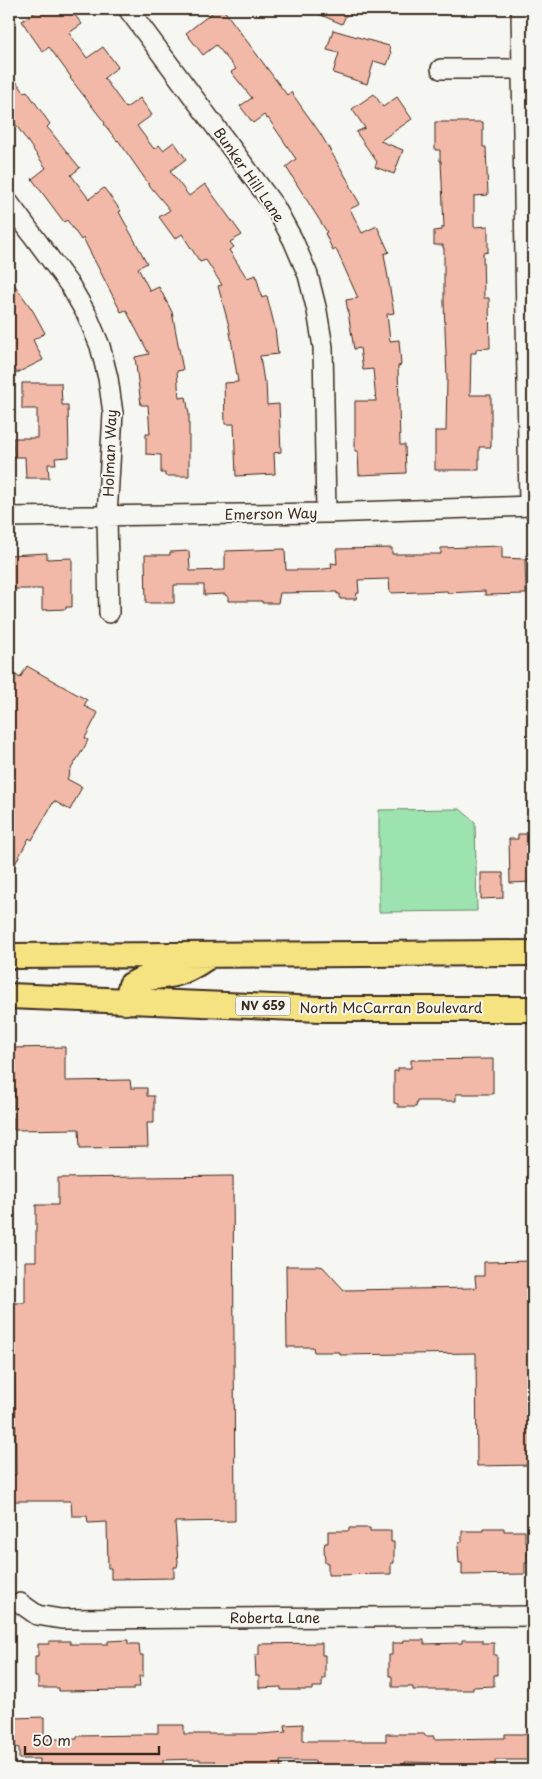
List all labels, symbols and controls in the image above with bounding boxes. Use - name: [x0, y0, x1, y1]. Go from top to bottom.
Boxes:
- street label: Bunker Hill Lane: [209, 123, 290, 226]
- street label: Holman Way: [97, 409, 122, 497]
- street label: Emerson Way: [224, 502, 318, 525]
- road number: NV 659: [236, 996, 290, 1016]
- street label: North McCarran Boulevard: [300, 997, 483, 1018]
- street label: Roberta Lane: [230, 1607, 320, 1628]
- scale bar: [25, 1724, 159, 1756]
- text: 50 m: [32, 1728, 71, 1751]

